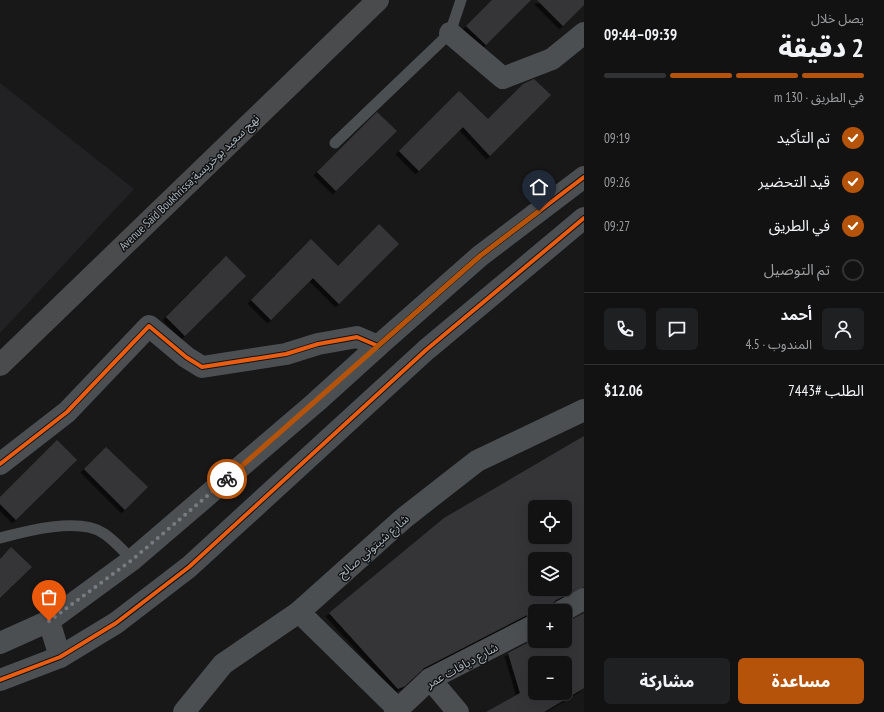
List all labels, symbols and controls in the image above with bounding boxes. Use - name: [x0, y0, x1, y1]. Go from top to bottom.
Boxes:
- text: يصل خلال: [811, 10, 864, 27]
- text: 09:39–09:44: [604, 25, 677, 44]
- text: 2 دقيقة: [778, 31, 864, 64]
- text: في الطريق · 130 m: [774, 89, 864, 106]
- street label: Avenue Saïd Boukhrissa;نهج سعيد بوخريسة: [116, 111, 264, 255]
- icon: check: [842, 127, 864, 149]
- text: تم التأكيد: [777, 128, 830, 147]
- text: 09:19: [604, 130, 630, 147]
- pin: [522, 170, 556, 211]
- icon: check: [842, 171, 864, 193]
- text: قيد التحضير: [758, 172, 830, 191]
- text: 09:26: [604, 174, 630, 191]
- icon: home: [528, 176, 550, 198]
- icon: check: [842, 215, 864, 237]
- text: في الطريق: [769, 216, 830, 235]
- text: 09:27: [604, 218, 630, 235]
- text: تم التوصيل: [764, 260, 830, 279]
- text: أحمد: [781, 305, 812, 324]
- button: phone: [604, 308, 646, 350]
- button: chat: [656, 308, 698, 350]
- button: person: [822, 308, 864, 350]
- text: المندوب · 4.5: [746, 336, 812, 353]
- text: $12.06: [604, 381, 643, 400]
- text: الطلب #7443: [788, 381, 864, 400]
- courier: [207, 459, 247, 499]
- icon: bike: [216, 468, 238, 490]
- map controls: [528, 500, 572, 700]
- button: locate: [528, 500, 572, 544]
- street label: شارع شيتوني صالح: [334, 511, 414, 583]
- button: layers: [528, 552, 572, 596]
- pin: [32, 580, 66, 621]
- icon: bag: [38, 586, 60, 608]
- button: +: [528, 604, 572, 648]
- street label: شارع ديافات عمر: [423, 639, 501, 693]
- button: −: [528, 656, 572, 700]
- button: مشاركة: [604, 658, 730, 704]
- button: مساعدة: [738, 658, 864, 704]

